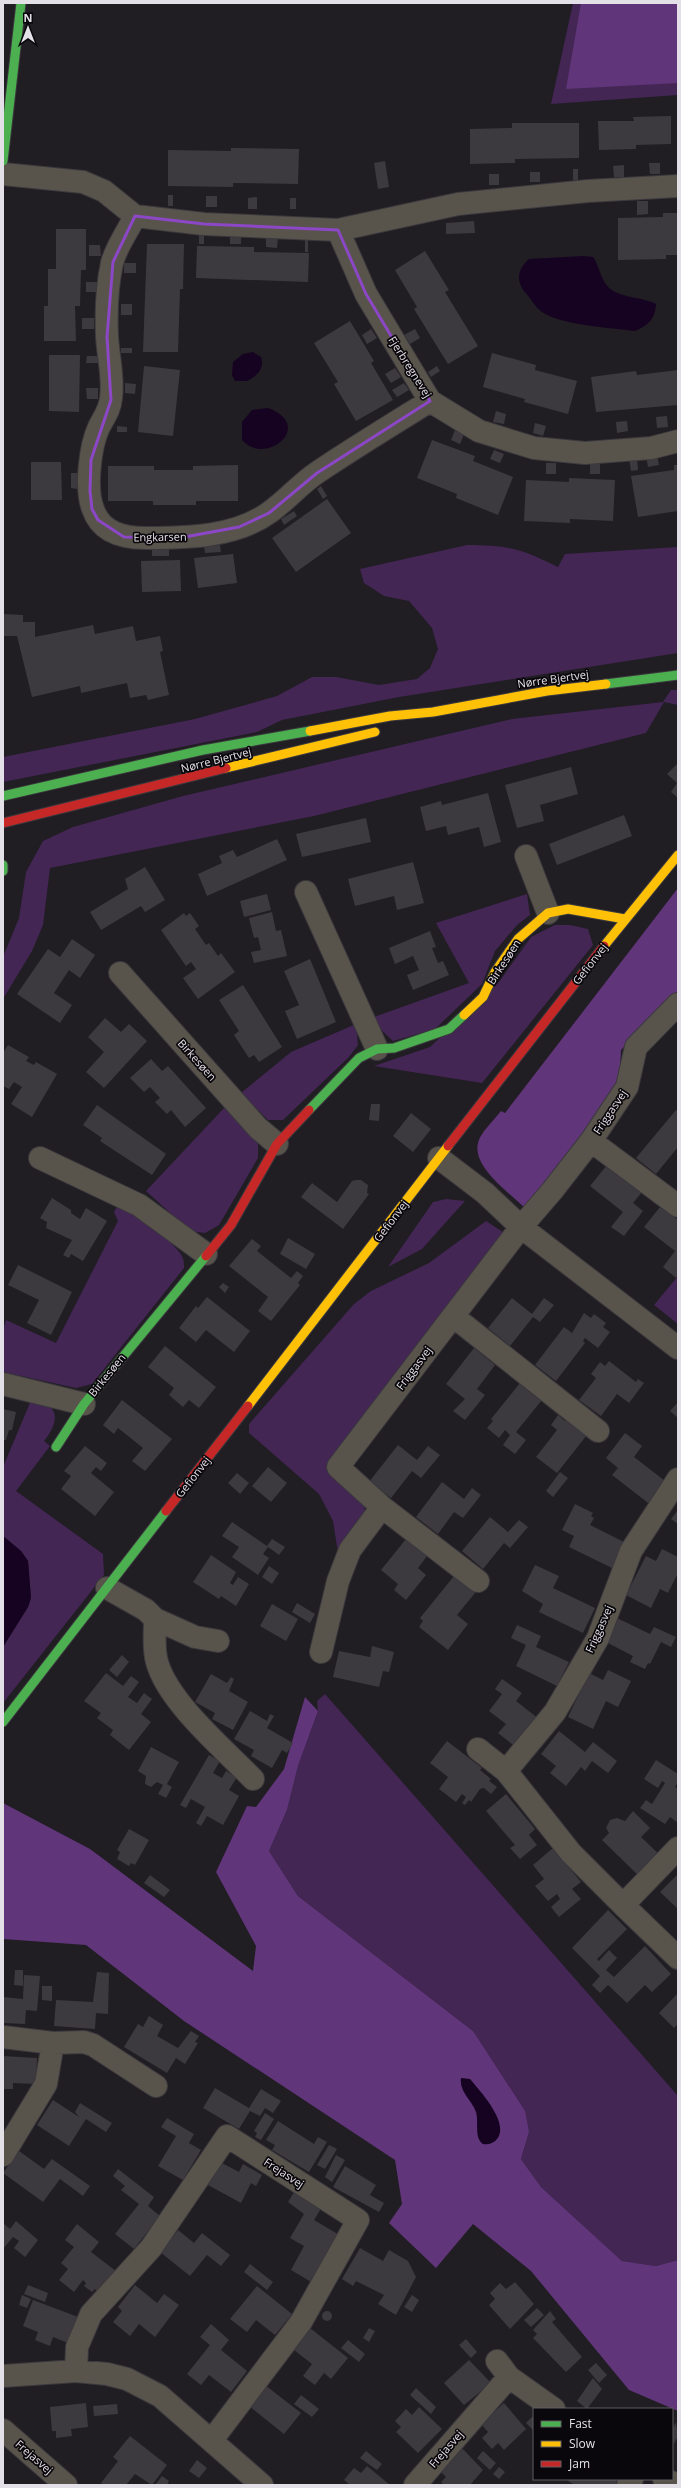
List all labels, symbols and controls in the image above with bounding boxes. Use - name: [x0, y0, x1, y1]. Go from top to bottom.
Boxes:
- north arrow: [8, 8, 48, 48]
- text: N: [24, 10, 32, 25]
- street label: Fjerbregnevej: [386, 333, 435, 400]
- street label: Engkarsen: [133, 529, 187, 544]
- street label: Nørre Bjertvej: [516, 666, 590, 691]
- street label: Nørre Bjertvej: [179, 744, 253, 775]
- street label: Birkesøen: [483, 936, 524, 987]
- street label: Gefionvej: [569, 940, 610, 987]
- street label: Birkesøen: [175, 1036, 220, 1084]
- street label: Friggasvej: [589, 1087, 630, 1137]
- street label: Gefionvej: [370, 1197, 411, 1245]
- street label: Friggasvej: [392, 1343, 435, 1392]
- street label: Birkesøen: [85, 1350, 129, 1399]
- street label: Gefionvej: [172, 1453, 213, 1500]
- street label: Friggasvej: [581, 1603, 616, 1655]
- street label: Frejasvej: [261, 2154, 307, 2191]
- legend: [533, 2408, 673, 2480]
- text: Fast: [569, 2415, 592, 2432]
- street label: Frejasvej: [425, 2427, 466, 2471]
- text: Slow: [569, 2435, 596, 2452]
- street label: Frejasvej: [12, 2436, 56, 2477]
- text: Jam: [568, 2455, 590, 2472]

